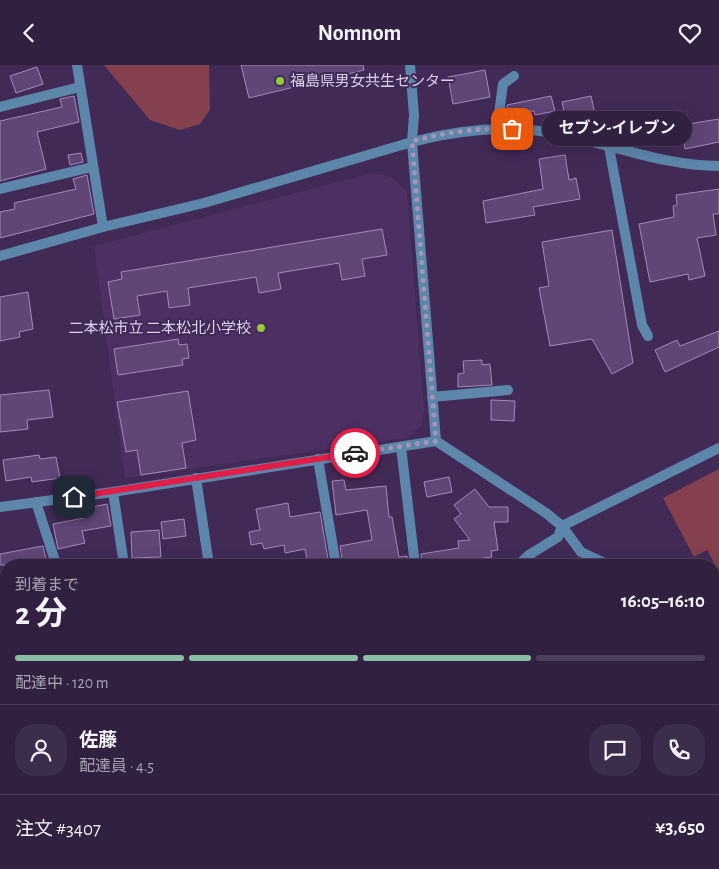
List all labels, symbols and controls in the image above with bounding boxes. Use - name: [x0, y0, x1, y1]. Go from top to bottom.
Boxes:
- icon: back: [15, 19, 43, 47]
- icon: heart: [676, 19, 704, 47]
- text: Nomnom: [318, 22, 401, 44]
- place label: 福島県男女共生センター: [290, 73, 455, 89]
- marker: 福島県男女共生センター: [274, 75, 286, 87]
- pin: [491, 108, 533, 150]
- callout: セブン-イレブン: [542, 111, 692, 147]
- icon: bag: [498, 115, 526, 143]
- text: セブン-イレブン: [559, 120, 675, 136]
- place label: 二本松市立 二本松北小学校: [69, 319, 251, 336]
- marker: 二本松市立 二本松北小学校: [255, 322, 267, 334]
- courier: [330, 428, 380, 478]
- icon: car: [341, 439, 369, 467]
- pin: [53, 476, 95, 518]
- icon: home: [60, 483, 88, 511]
- text: 到着まで: [15, 577, 79, 593]
- text: 16:05–16:10: [621, 592, 705, 611]
- text: 2 分: [15, 598, 67, 630]
- text: 配達中 · 120 m: [15, 675, 109, 691]
- button: person: [15, 724, 67, 776]
- button: chat: [589, 724, 641, 776]
- button: phone: [653, 724, 705, 776]
- text: 佐藤: [79, 731, 117, 750]
- text: 配達員 · 4.5: [79, 758, 154, 774]
- text: ¥3,650: [655, 818, 705, 837]
- text: 注文 #3407: [15, 820, 101, 839]

